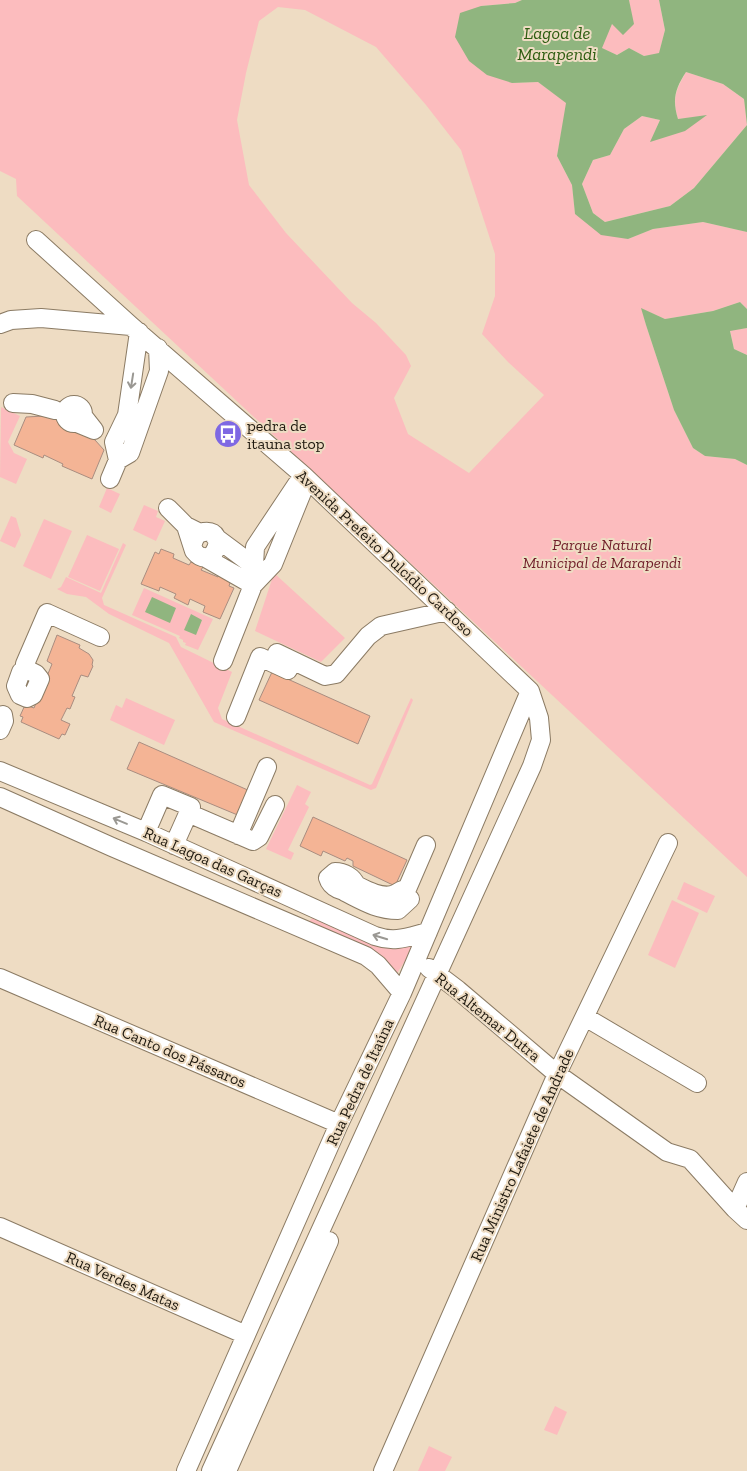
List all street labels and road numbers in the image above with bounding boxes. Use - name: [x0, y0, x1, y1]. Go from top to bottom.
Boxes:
- street label: Avenida Prefeito Dulcídio Cardoso: [292, 466, 478, 640]
- street label: Rua Lagoa das Garças: [141, 823, 285, 901]
- street label: Rua Altemar Dutra: [431, 969, 545, 1065]
- street label: Rua Canto dos Pássaros: [91, 1010, 249, 1092]
- street label: Rua Pedra de Itaúna: [322, 1015, 398, 1148]
- street label: Rua Ministro Lafaiete de Andrade: [466, 1046, 578, 1264]
- street label: Rua Verdes Matas: [63, 1247, 183, 1315]

